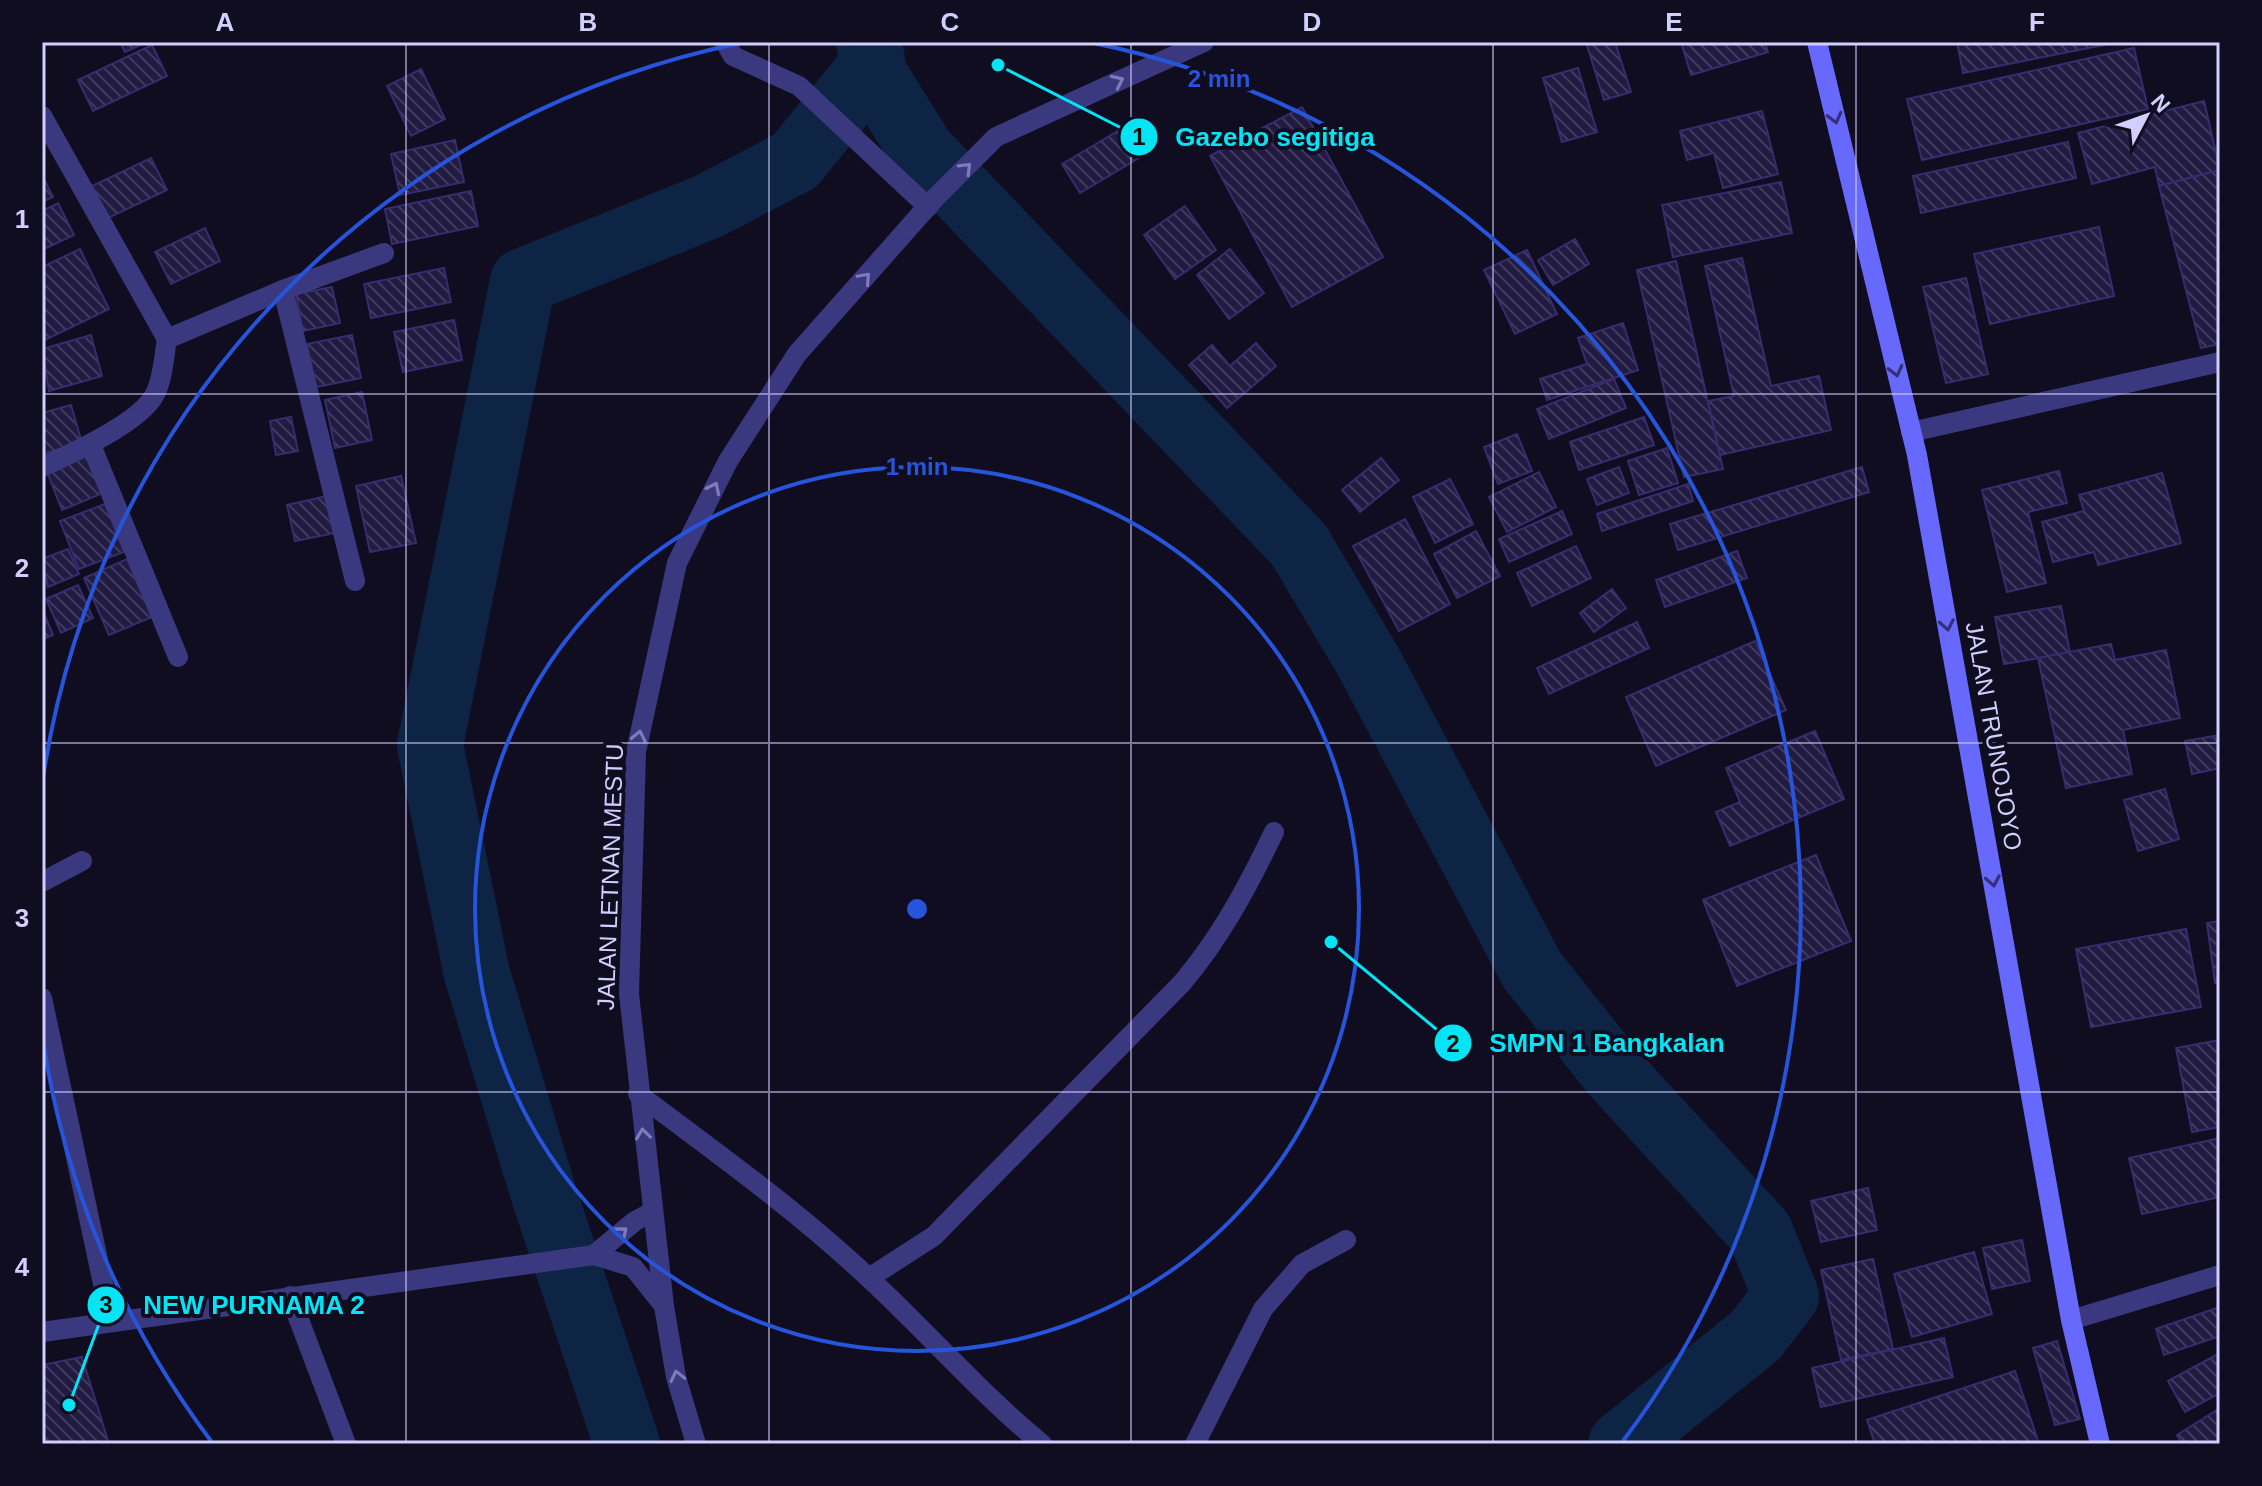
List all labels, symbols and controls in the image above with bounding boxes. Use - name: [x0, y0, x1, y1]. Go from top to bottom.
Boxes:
- text: A: [216, 7, 235, 37]
- text: B: [579, 7, 597, 37]
- text: C: [941, 7, 960, 37]
- text: D: [1303, 7, 1321, 37]
- text: E: [1665, 7, 1683, 37]
- text: F: [2029, 7, 2045, 37]
- text: 2 min: [1188, 65, 1250, 92]
- one-way arrow: [1110, 75, 1124, 91]
- north arrow: [2106, 76, 2186, 156]
- text: N: [2146, 89, 2175, 117]
- one-way arrow: [1826, 110, 1843, 124]
- callout: Gazebo segitiga: [1119, 112, 1391, 162]
- text: Gazebo segitiga: [1175, 122, 1375, 152]
- text: 1: [1132, 123, 1146, 150]
- one-way arrow: [956, 163, 971, 177]
- text: 1: [15, 204, 29, 234]
- one-way arrow: [855, 272, 870, 287]
- one-way arrow: [1887, 363, 1904, 377]
- text: 1 min: [886, 453, 948, 480]
- one-way arrow: [704, 482, 720, 497]
- text: 2: [15, 553, 29, 583]
- one-way arrow: [1938, 619, 1955, 632]
- street label: JALAN TRUNOJOYO: [1961, 620, 2027, 852]
- one-way arrow: [630, 729, 647, 743]
- street label: JALAN LETNAN MESTU: [592, 743, 628, 1011]
- one-way arrow: [1984, 875, 2001, 888]
- centre of rings: [903, 895, 931, 923]
- text: 3: [15, 903, 29, 933]
- callout: SMPN 1 Bangkalan: [1433, 1018, 1740, 1068]
- text: SMPN 1 Bangkalan: [1489, 1028, 1725, 1058]
- text: 2: [1446, 1030, 1460, 1057]
- one-way arrow: [634, 1127, 651, 1140]
- one-way arrow: [613, 1227, 627, 1242]
- text: 4: [15, 1252, 30, 1282]
- callout: NEW PURNAMA 2: [86, 1280, 381, 1330]
- text: NEW PURNAMA 2: [143, 1290, 365, 1320]
- text: 3: [99, 1291, 113, 1318]
- one-way arrow: [669, 1369, 686, 1383]

